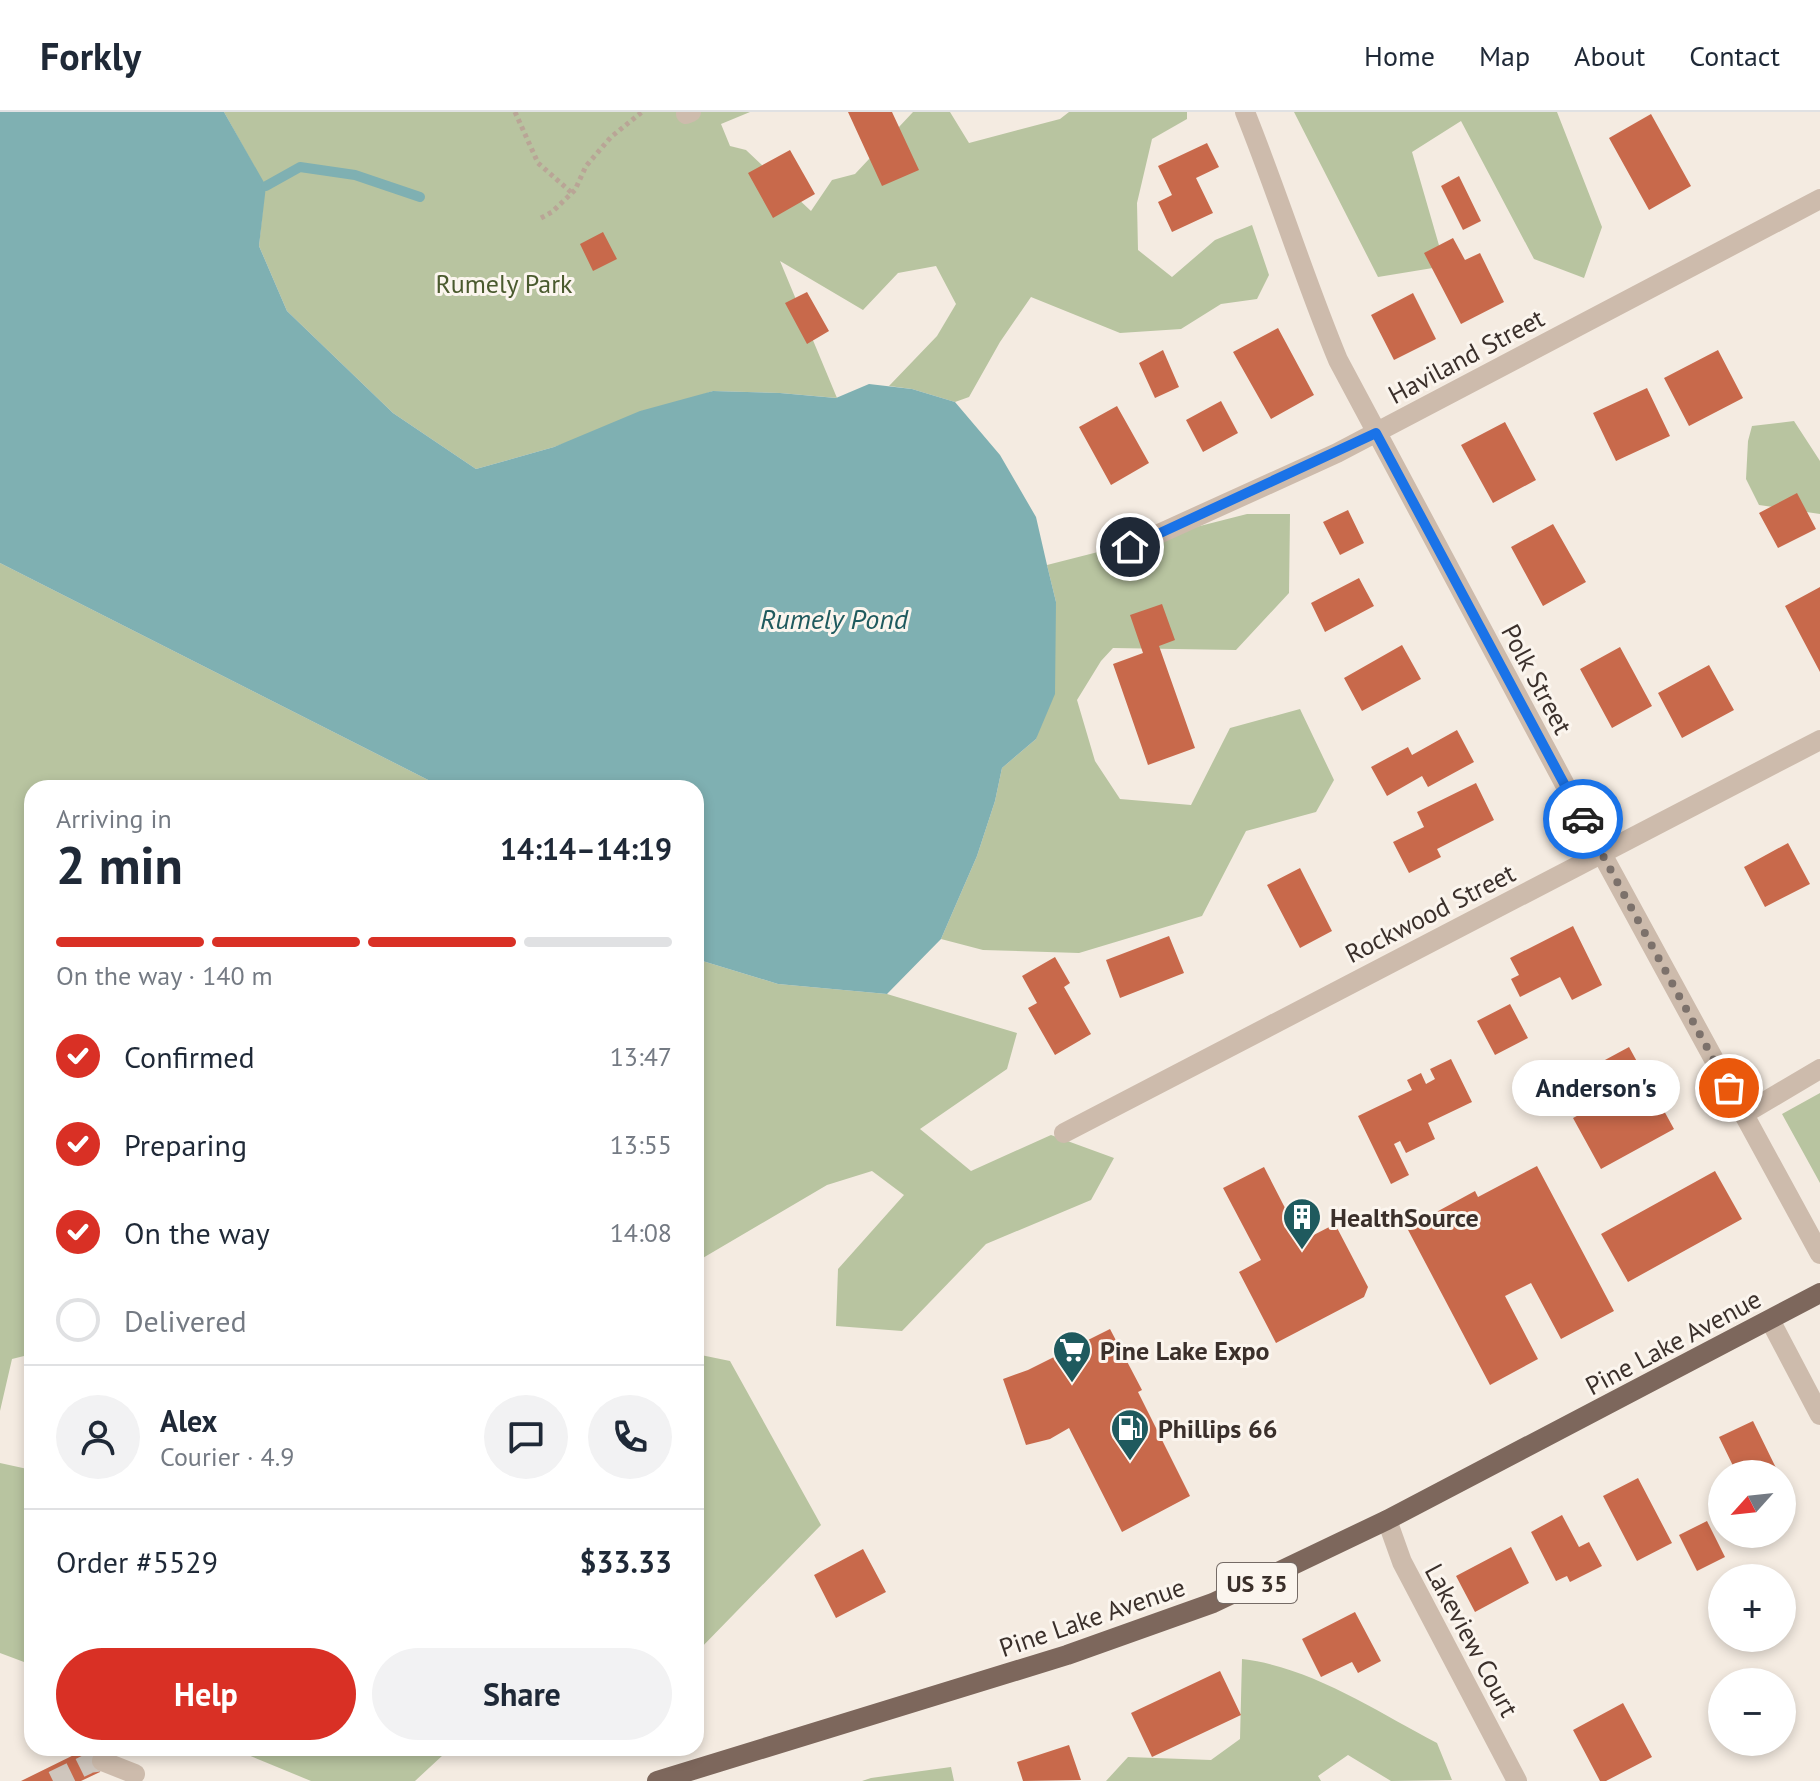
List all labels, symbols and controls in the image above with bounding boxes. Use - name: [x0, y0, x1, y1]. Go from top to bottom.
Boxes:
- text: Forkly: [40, 31, 141, 80]
- text: Home: [1364, 37, 1435, 74]
- text: Map: [1479, 37, 1530, 74]
- text: About: [1574, 37, 1645, 74]
- text: Contact: [1689, 37, 1780, 74]
- park label: Rumely Park: [435, 267, 573, 300]
- street label: Haviland Street: [1382, 301, 1550, 411]
- pin: [1096, 513, 1164, 581]
- icon: home: [1108, 525, 1152, 569]
- water label: Rumely Pond: [760, 600, 909, 637]
- street label: Polk Street: [1494, 618, 1580, 740]
- courier: [1543, 779, 1623, 859]
- icon: car: [1561, 797, 1605, 841]
- text: Arriving in: [56, 802, 172, 835]
- text: 14:14–14:19: [500, 829, 672, 868]
- text: 2 min: [56, 831, 183, 898]
- street label: Rockwood Street: [1339, 856, 1521, 970]
- text: On the way · 140 m: [56, 959, 273, 992]
- icon: check: [56, 1034, 100, 1078]
- text: Confirmed: [124, 1037, 255, 1076]
- text: 13:47: [610, 1040, 672, 1073]
- pin: [1695, 1054, 1763, 1122]
- callout: Anderson's: [1513, 1060, 1681, 1116]
- icon: bag: [1707, 1066, 1751, 1110]
- text: Anderson's: [1535, 1071, 1657, 1104]
- icon: check: [56, 1122, 100, 1166]
- text: Preparing: [124, 1125, 247, 1164]
- text: 13:55: [610, 1128, 672, 1161]
- building icon: HealthSource: [1281, 1196, 1323, 1251]
- place label: HealthSource: [1330, 1201, 1479, 1234]
- icon: check: [56, 1210, 100, 1254]
- text: On the way: [124, 1213, 270, 1252]
- text: 14:08: [610, 1216, 672, 1249]
- street label: Pine Lake Avenue: [1579, 1282, 1767, 1402]
- text: Delivered: [124, 1301, 247, 1340]
- supermarket icon: Pine Lake Expo: [1051, 1329, 1093, 1384]
- place label: Pine Lake Expo: [1100, 1334, 1270, 1367]
- button: person: [56, 1395, 140, 1479]
- button: chat: [484, 1395, 568, 1479]
- button: phone: [588, 1395, 672, 1479]
- text: Alex: [160, 1401, 217, 1440]
- fuel station icon: Phillips 66: [1109, 1407, 1151, 1462]
- place label: Phillips 66: [1158, 1412, 1277, 1445]
- text: Courier · 4.9: [160, 1440, 294, 1473]
- north arrow: [1708, 1460, 1796, 1548]
- map controls: [1708, 1460, 1796, 1756]
- text: Order #5529: [56, 1542, 218, 1581]
- text: $33.33: [580, 1542, 672, 1581]
- street label: Lakeview Court: [1418, 1558, 1526, 1722]
- road number: US 35: [1217, 1563, 1297, 1603]
- button: +: [1708, 1564, 1796, 1652]
- street label: Pine Lake Avenue: [995, 1570, 1189, 1664]
- button: Help: [56, 1648, 356, 1740]
- button: Share: [372, 1648, 672, 1740]
- button: −: [1708, 1668, 1796, 1756]

